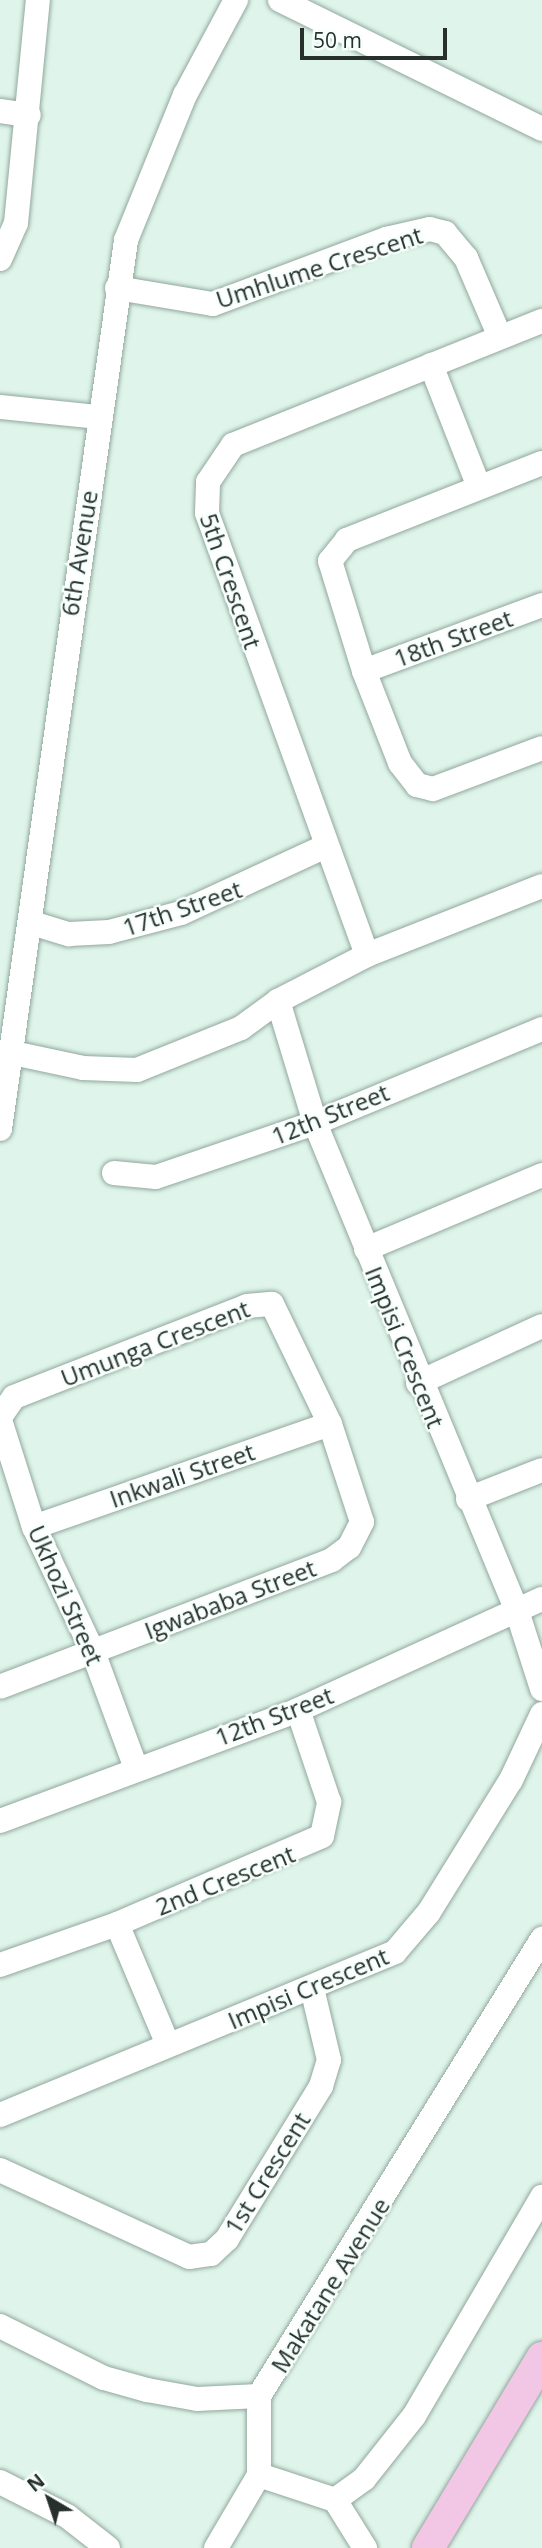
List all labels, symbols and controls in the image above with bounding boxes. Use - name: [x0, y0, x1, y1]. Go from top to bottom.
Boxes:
- scale bar: [304, 14, 451, 58]
- text: 50 m: [313, 26, 362, 54]
- street label: Umhlume Crescent: [212, 220, 426, 314]
- street label: 6th Avenue: [55, 488, 103, 618]
- street label: 5th Crescent: [194, 510, 268, 652]
- street label: 18th Street: [390, 603, 516, 673]
- street label: 17th Street: [119, 874, 245, 942]
- street label: 12th Street: [267, 1077, 393, 1151]
- street label: Impisi Crescent: [360, 1262, 450, 1432]
- street label: Umunga Crescent: [57, 1294, 253, 1392]
- street label: Inkwali Street: [106, 1437, 258, 1513]
- street label: Ukhozi Street: [22, 1521, 110, 1669]
- street label: Igwababa Street: [140, 1553, 320, 1645]
- street label: 12th Street: [211, 1680, 337, 1752]
- street label: 2nd Crescent: [151, 1839, 299, 1921]
- street label: Impisi Crescent: [223, 1941, 393, 2035]
- street label: 1st Crescent: [218, 2107, 316, 2239]
- street label: Makatane Avenue: [265, 2192, 395, 2378]
- north arrow: [14, 2464, 84, 2534]
- text: N: [22, 2468, 50, 2498]

